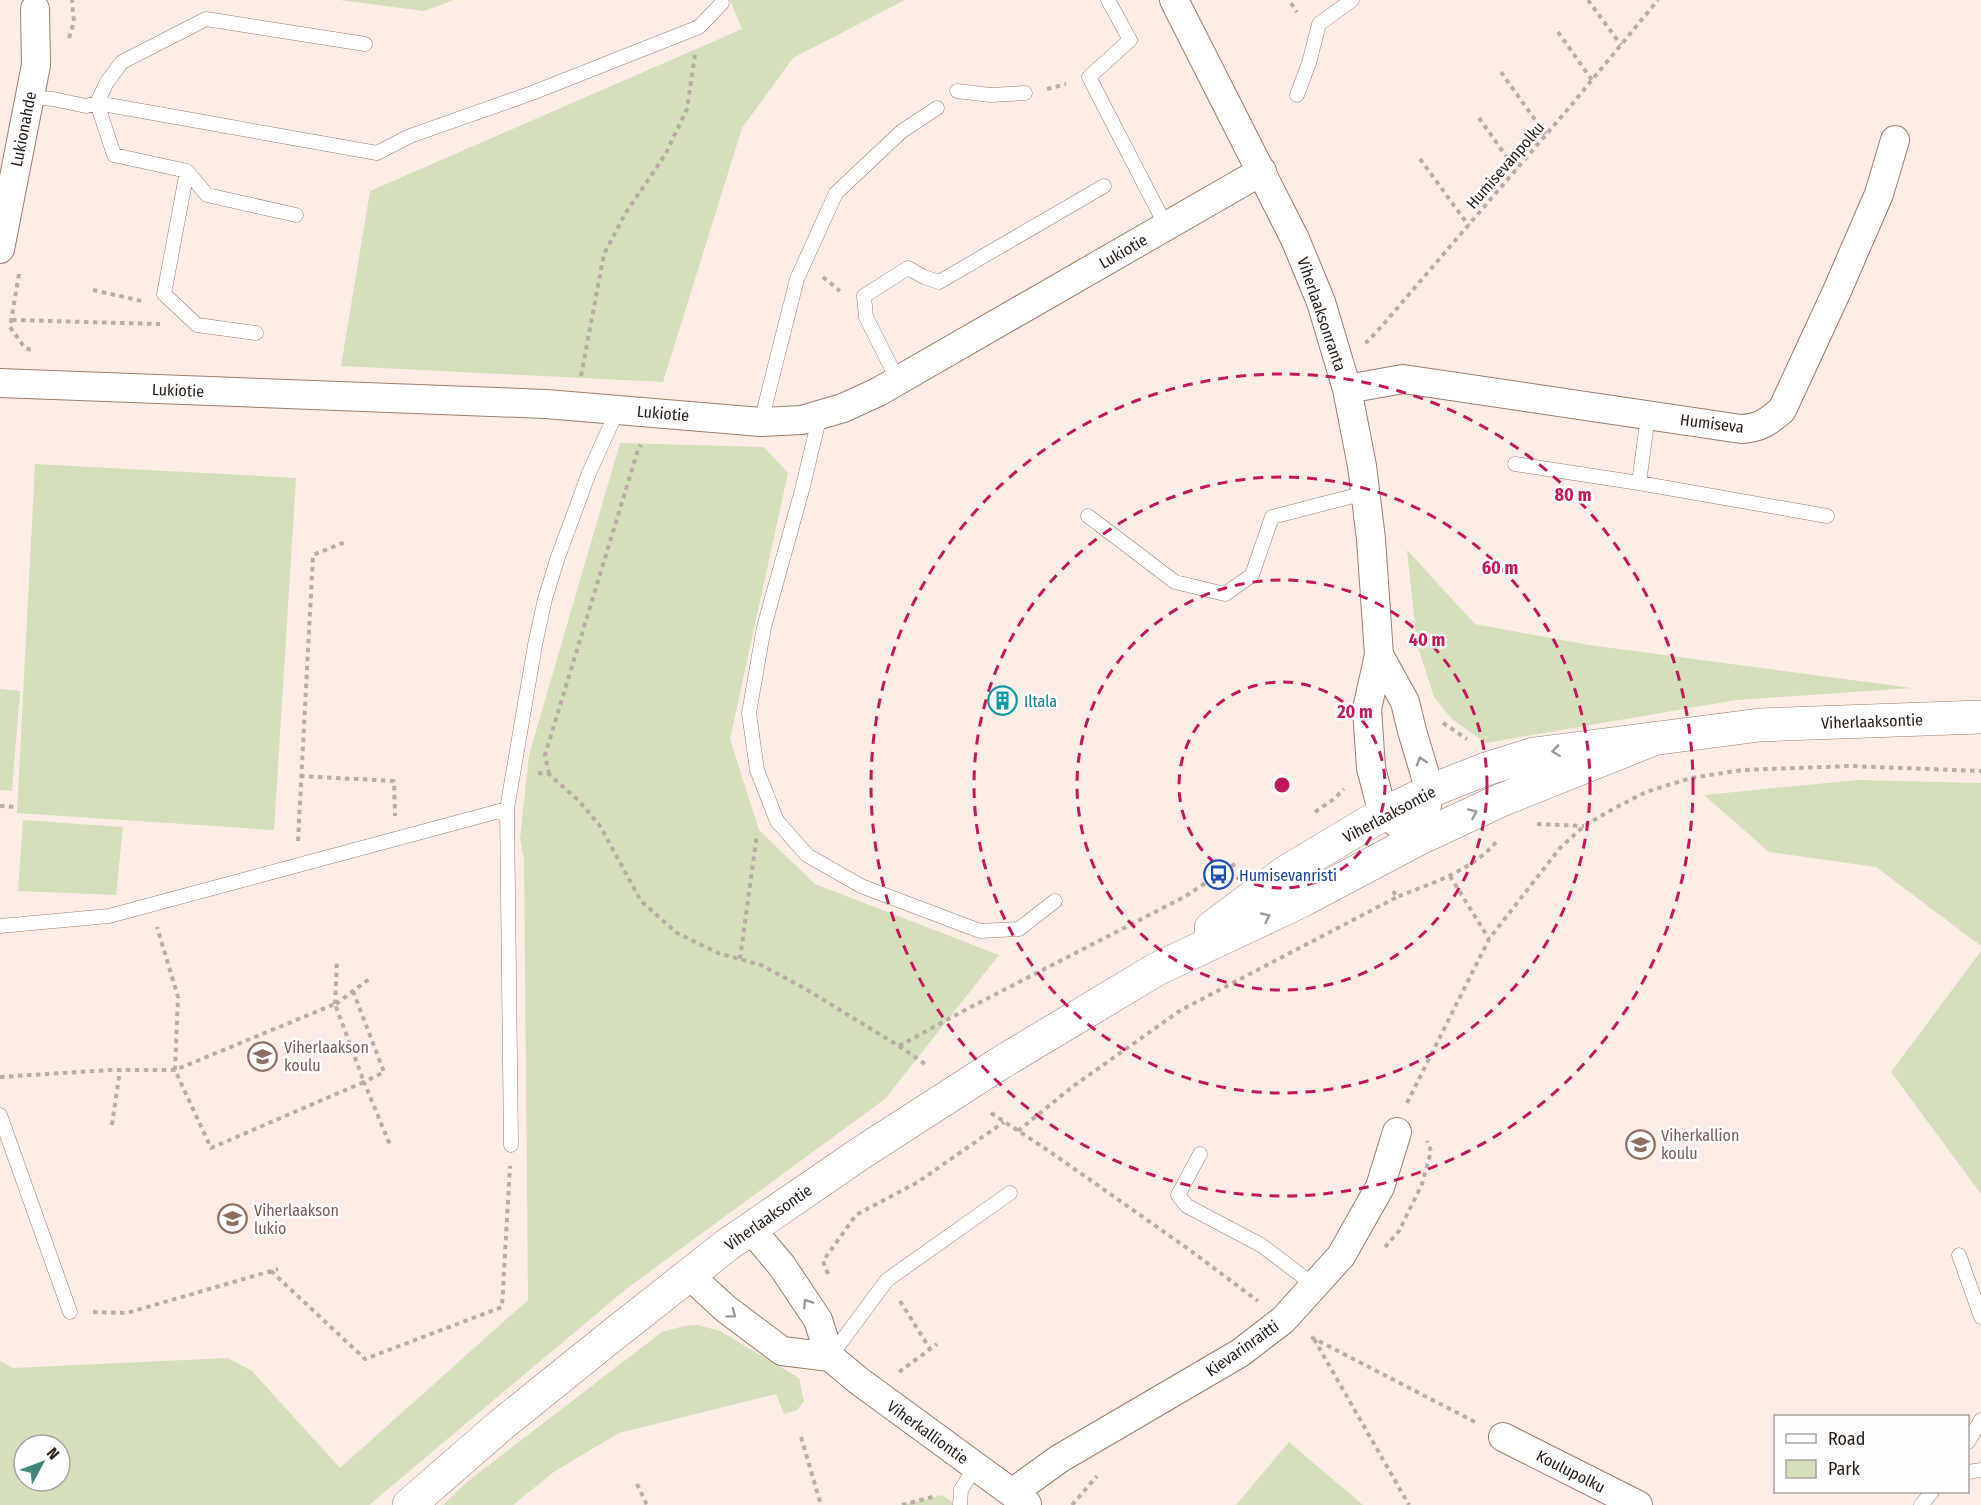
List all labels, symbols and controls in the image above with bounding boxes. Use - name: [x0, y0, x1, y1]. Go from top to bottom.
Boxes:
- street label: Lukionahde: [7, 90, 40, 168]
- street label: Humisevanpolku: [1462, 118, 1548, 213]
- street label: Lukiotie: [1096, 230, 1151, 273]
- street label: Viherlaaksonranta: [1293, 255, 1350, 374]
- street label: Lukiotie: [152, 380, 205, 401]
- street label: Lukiotie: [636, 402, 690, 425]
- street label: Humiseva: [1679, 410, 1745, 437]
- text: 80 m: [1555, 484, 1591, 506]
- text: 60 m: [1482, 557, 1518, 579]
- text: 40 m: [1409, 629, 1445, 651]
- building icon: Iltala: [987, 685, 1019, 717]
- place label: Iltala: [1024, 692, 1057, 711]
- text: 20 m: [1336, 701, 1373, 723]
- street label: Viherlaaksontie: [1821, 710, 1923, 733]
- one-way arrow: [1552, 744, 1561, 757]
- one-way arrow: [1416, 756, 1428, 767]
- centre of rings: [1272, 775, 1292, 795]
- street label: Viherlaaksontie: [1340, 782, 1439, 847]
- one-way arrow: [1467, 809, 1478, 821]
- bus stop icon: Humisevanristi: [1202, 859, 1234, 891]
- place label: Humisevanristi: [1239, 866, 1337, 885]
- one-way arrow: [1260, 913, 1271, 925]
- place label: Viherlaakson koulu: [284, 1038, 369, 1075]
- school or university icon: Viherlaakson koulu: [247, 1040, 279, 1072]
- place label: Viherkallion koulu: [1661, 1126, 1739, 1163]
- school or university icon: Viherkallion koulu: [1624, 1128, 1656, 1160]
- street label: Viherlaaksontie: [721, 1180, 816, 1254]
- place label: Viherlaakson lukio: [254, 1201, 339, 1238]
- school or university icon: Viherlaakson lukio: [217, 1203, 249, 1235]
- one-way arrow: [803, 1299, 814, 1310]
- one-way arrow: [726, 1307, 737, 1318]
- street label: Kievarinraitti: [1202, 1316, 1282, 1380]
- street label: Viherkalliontie: [883, 1397, 972, 1468]
- legend: [1774, 1415, 1969, 1493]
- text: Road: [1828, 1428, 1865, 1450]
- north arrow: [12, 1433, 72, 1493]
- text: N: [43, 1444, 63, 1463]
- street label: Koulupolku: [1533, 1446, 1608, 1497]
- text: Park: [1828, 1458, 1861, 1480]

